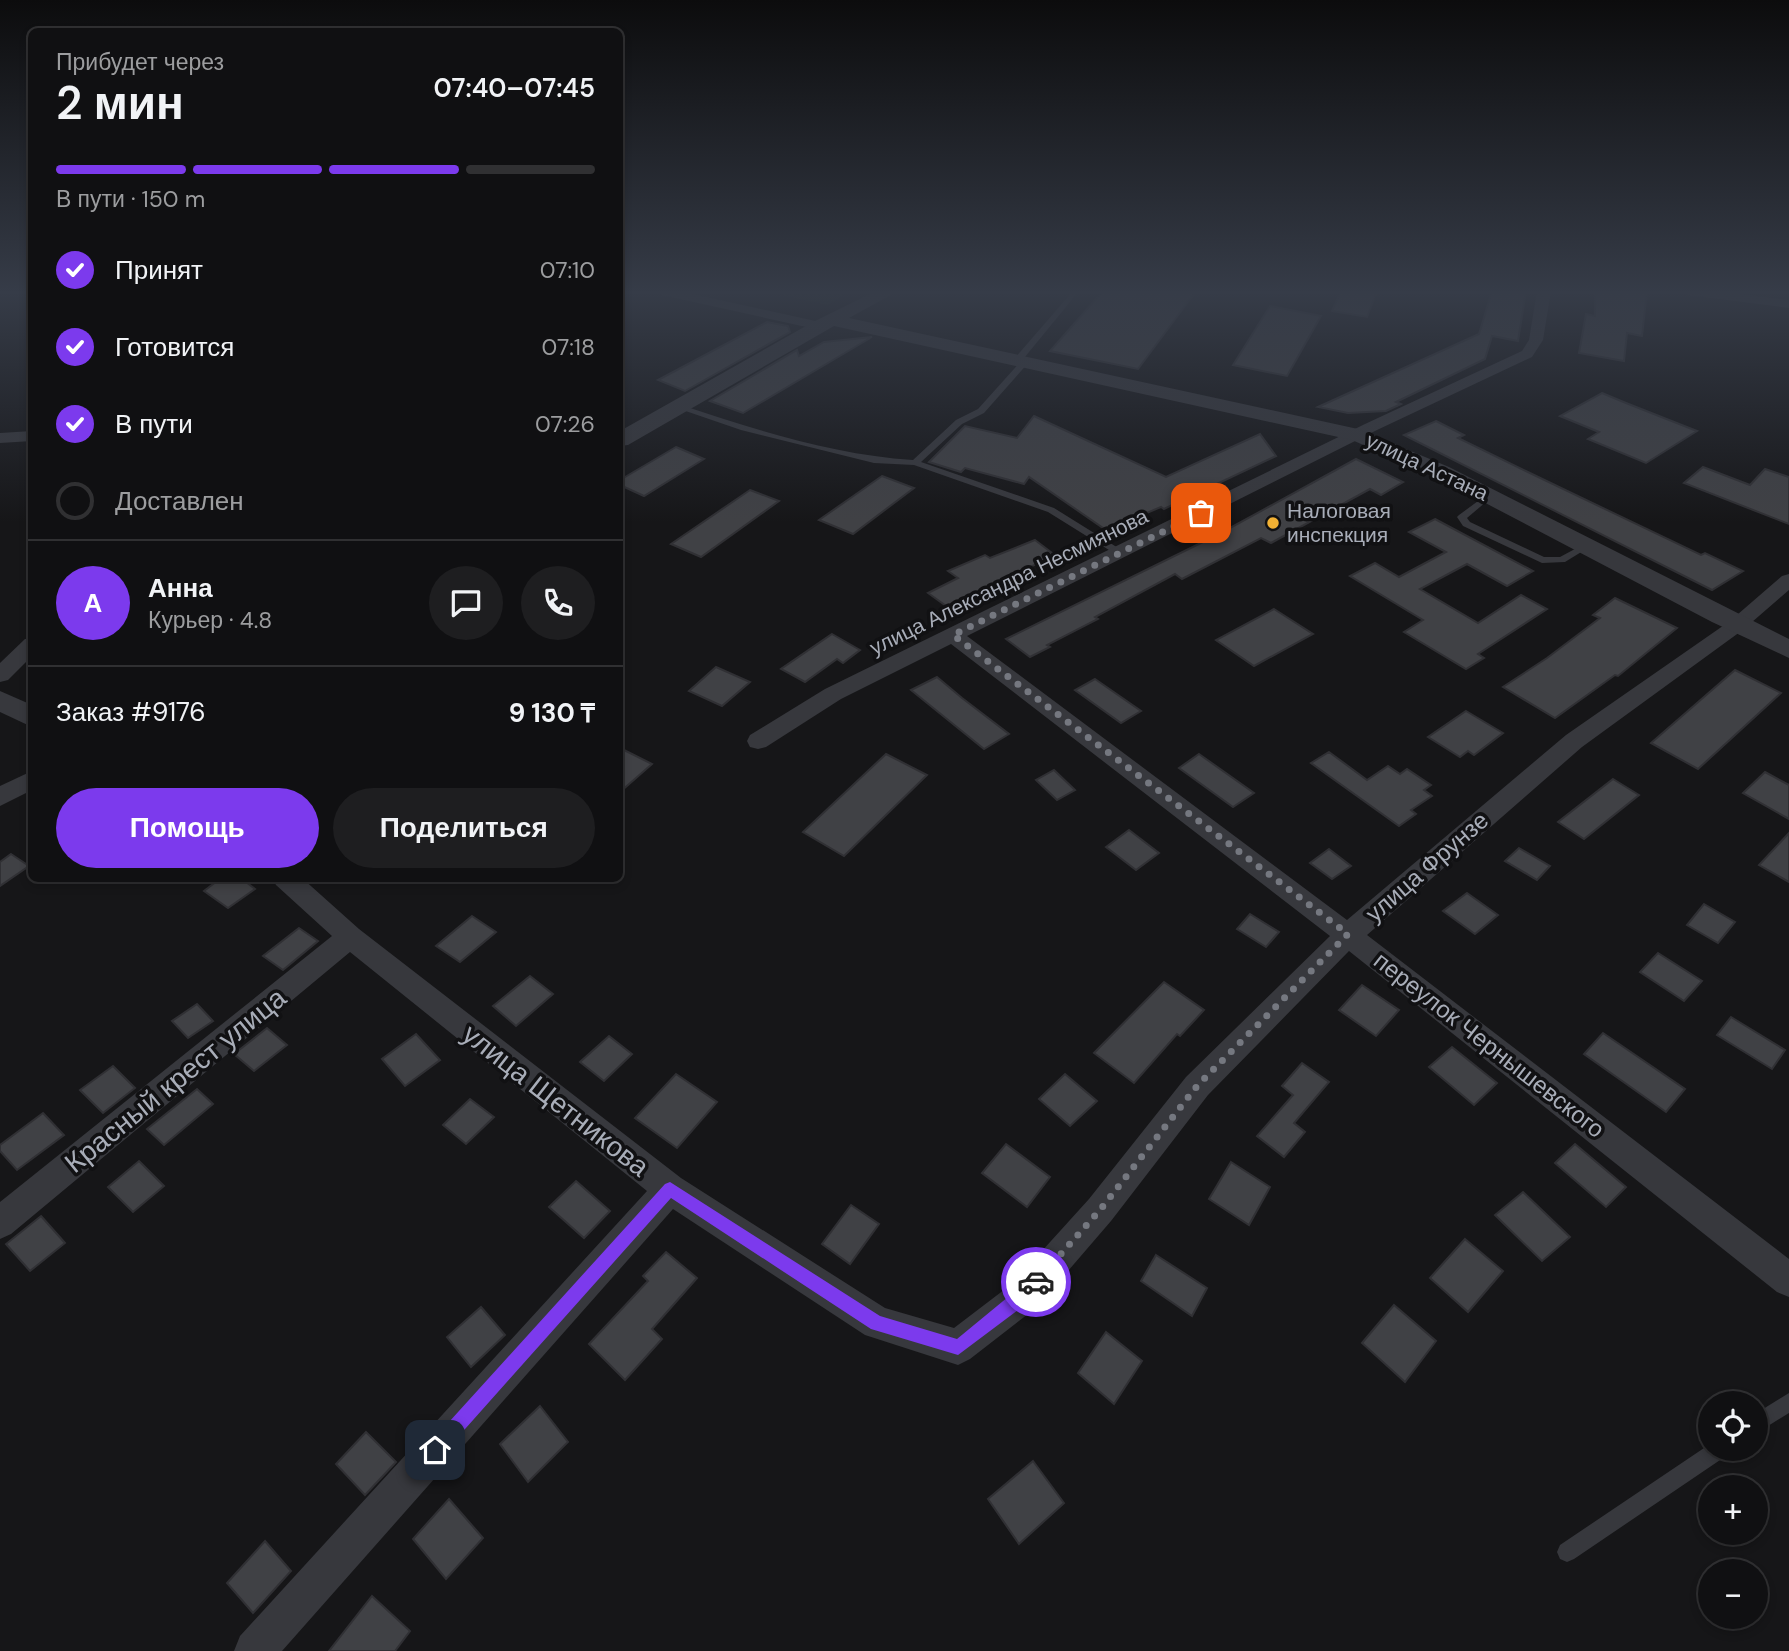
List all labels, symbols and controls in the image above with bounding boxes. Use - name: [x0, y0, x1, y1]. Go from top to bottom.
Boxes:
- text: Прибудет через: [56, 47, 224, 77]
- text: 07:40–07:45: [434, 71, 595, 105]
- text: 2 мин: [56, 73, 184, 133]
- text: В пути · 150 m: [56, 184, 205, 214]
- icon: check: [56, 251, 94, 289]
- text: Принят: [115, 253, 203, 287]
- text: 07:10: [540, 255, 595, 285]
- icon: check: [56, 328, 94, 366]
- text: Готовится: [115, 330, 234, 364]
- text: 07:18: [542, 332, 595, 362]
- icon: check: [56, 405, 94, 443]
- text: В пути: [115, 407, 193, 441]
- text: 07:26: [535, 409, 595, 439]
- street label: улица Астана: [1361, 426, 1493, 508]
- pin: [1171, 483, 1231, 543]
- text: Доставлен: [115, 484, 244, 518]
- icon: bag: [1182, 494, 1220, 532]
- place label: Налоговая инспекция: [1287, 497, 1391, 549]
- street label: улица Александра Несмиянова: [865, 502, 1153, 662]
- marker: Налоговая инспекция: [1265, 515, 1281, 531]
- button: chat: [429, 566, 503, 640]
- button: phone: [521, 566, 595, 640]
- text: Анна: [148, 571, 213, 605]
- text: А: [84, 586, 102, 620]
- text: Курьер · 4.8: [148, 605, 272, 635]
- text: Заказ #9176: [56, 695, 206, 729]
- text: 9 130 ₸: [509, 696, 595, 730]
- button: Помощь: [56, 788, 319, 868]
- button: Поделиться: [333, 788, 595, 868]
- street label: улица Фрунзе: [1359, 805, 1495, 929]
- street label: переулок Чернышевского: [1368, 945, 1611, 1144]
- street label: Красный крест улица: [57, 979, 294, 1181]
- street label: улица Щетникова: [455, 1016, 657, 1185]
- courier: [1001, 1247, 1071, 1317]
- icon: car: [1017, 1263, 1055, 1301]
- map controls: [1698, 1391, 1768, 1629]
- button: locate: [1698, 1391, 1768, 1461]
- pin: [405, 1420, 465, 1480]
- icon: home: [416, 1431, 454, 1469]
- button: +: [1698, 1475, 1768, 1545]
- button: −: [1698, 1559, 1768, 1629]

